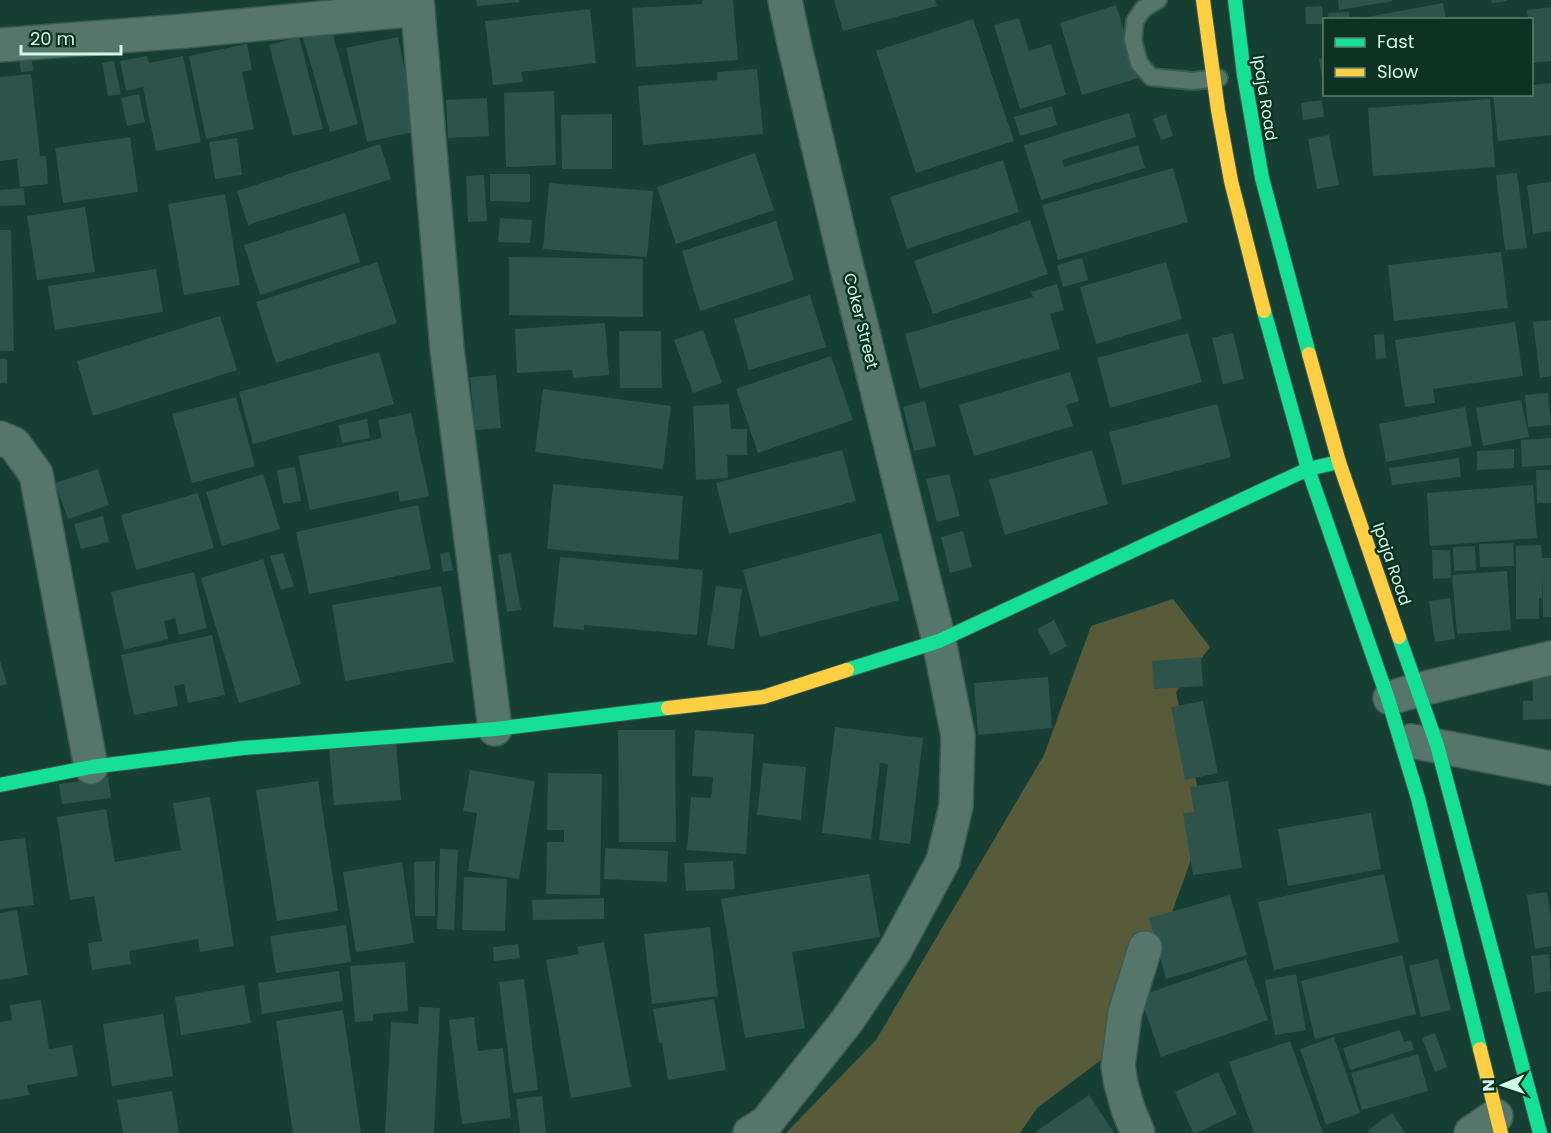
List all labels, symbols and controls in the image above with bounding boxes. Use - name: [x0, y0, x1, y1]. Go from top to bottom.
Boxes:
- scale bar: [21, 18, 122, 56]
- legend: [1323, 18, 1533, 96]
- text: 20 m: [30, 26, 75, 51]
- text: Fast: [1377, 29, 1414, 54]
- street label: Ipaja Road: [1247, 54, 1283, 142]
- text: Slow: [1377, 59, 1419, 84]
- street label: Coker Street: [838, 271, 884, 371]
- street label: Ipaja Road: [1367, 519, 1417, 609]
- north arrow: [1473, 1055, 1533, 1115]
- text: N: [1477, 1079, 1500, 1092]

